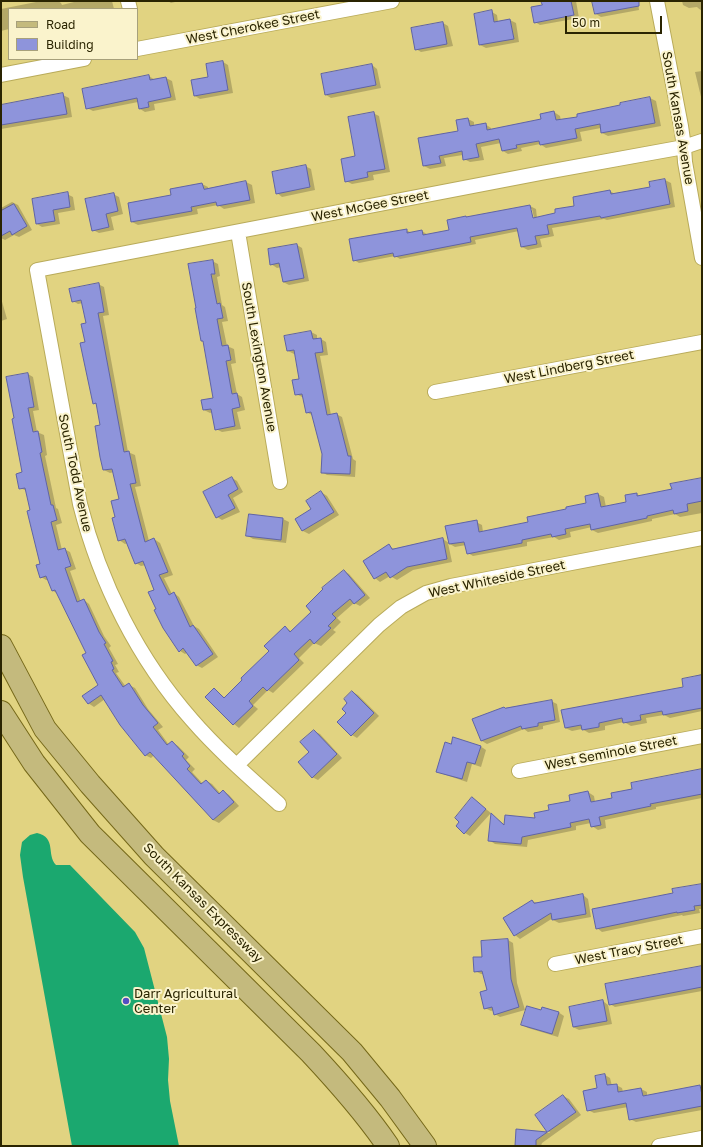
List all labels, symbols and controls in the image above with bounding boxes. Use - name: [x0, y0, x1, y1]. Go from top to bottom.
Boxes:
- street label: West Cherokee Street: [185, 6, 321, 48]
- legend: [8, 8, 138, 60]
- scale bar: [567, 8, 664, 34]
- text: 50 m: [572, 15, 600, 30]
- text: Road: [46, 17, 75, 32]
- text: Building: [46, 37, 94, 52]
- street label: South Kansas Avenue: [659, 50, 697, 186]
- street label: West McGee Street: [310, 187, 430, 225]
- street label: South Lexington Avenue: [238, 281, 280, 433]
- street label: West Lindberg Street: [503, 347, 635, 387]
- street label: South Todd Avenue: [55, 413, 95, 533]
- street label: West Whiteside Street: [427, 557, 567, 601]
- street label: West Seminole Street: [543, 732, 679, 774]
- street label: South Kansas Expressway: [140, 840, 266, 966]
- street label: West Tracy Street: [574, 932, 684, 968]
- place label: Darr Agricultural Center: [134, 986, 237, 1017]
- marker: Darr Agricultural Center: [121, 996, 131, 1006]

